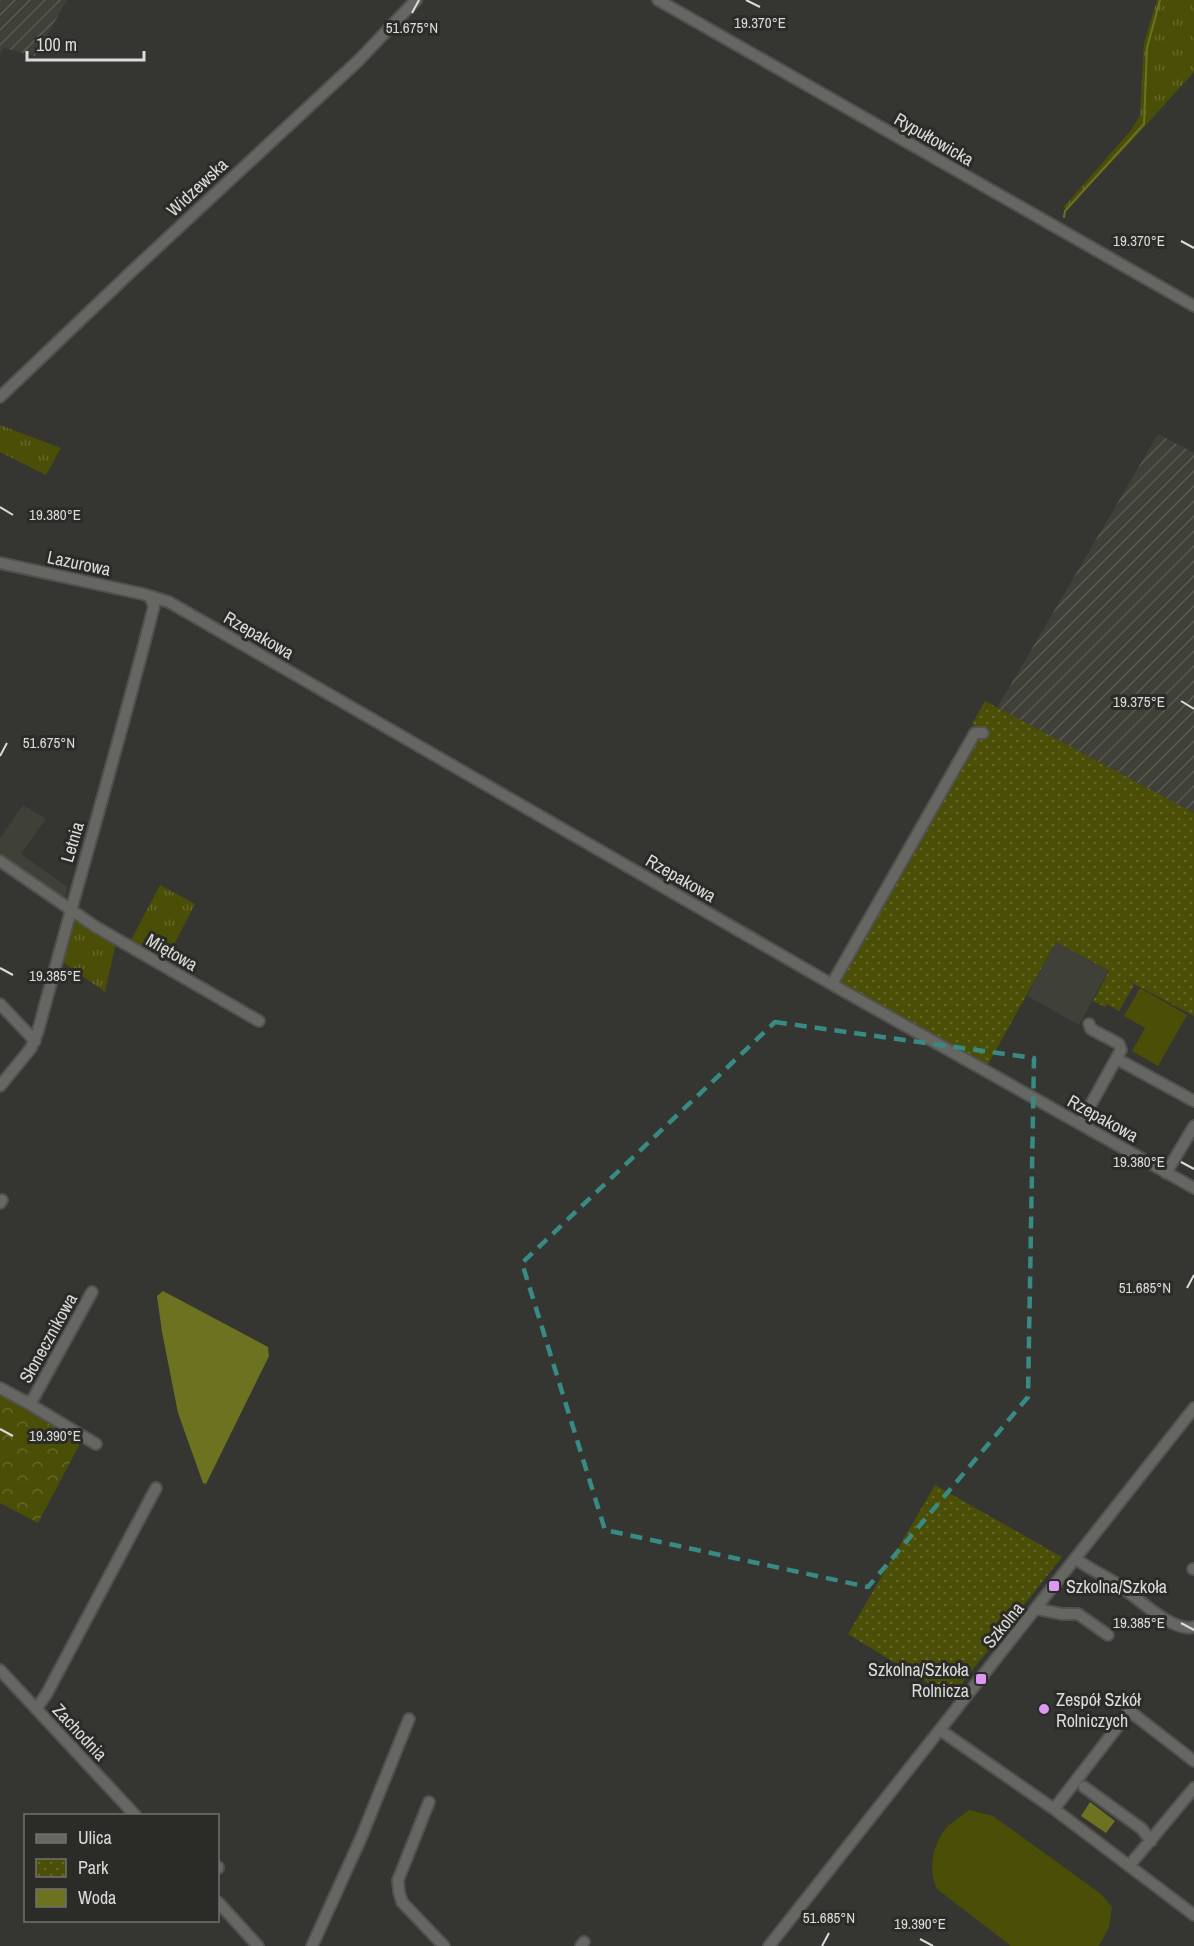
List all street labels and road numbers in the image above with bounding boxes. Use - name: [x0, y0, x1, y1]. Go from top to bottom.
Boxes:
- street label: Rypułtowicka: [890, 106, 978, 172]
- street label: Widzewska: [161, 152, 233, 222]
- street label: Lazurowa: [45, 544, 113, 582]
- street label: Rzepakowa: [219, 605, 299, 665]
- street label: Letnia: [54, 819, 90, 865]
- street label: Rzepakowa: [641, 848, 721, 908]
- street label: Miętowa: [142, 927, 202, 977]
- street label: Rzepakowa: [1063, 1088, 1143, 1148]
- street label: Słonecznikowa: [13, 1289, 83, 1387]
- street label: Szkolna: [977, 1597, 1029, 1653]
- street label: Zachodnia: [47, 1698, 113, 1766]

